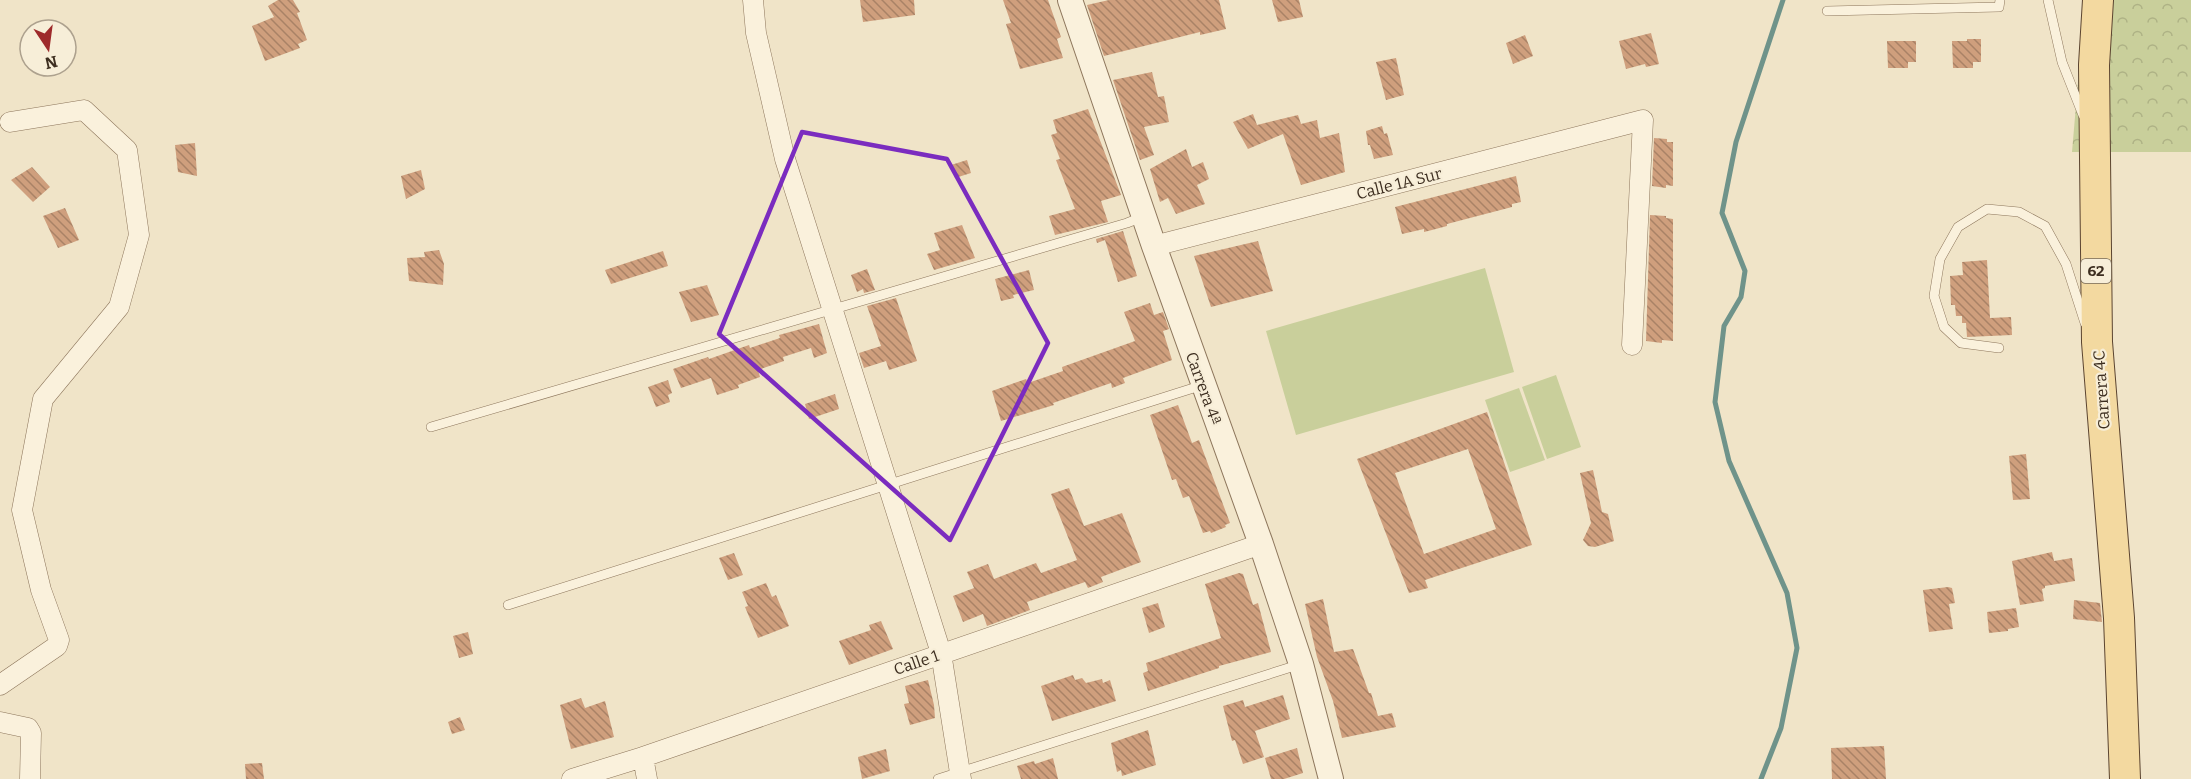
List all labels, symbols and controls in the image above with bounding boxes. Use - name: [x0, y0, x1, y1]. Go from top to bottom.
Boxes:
- north arrow: [18, 18, 78, 78]
- text: N: [43, 51, 59, 73]
- street label: Calle 1A Sur: [1354, 164, 1444, 203]
- road number: 62: [2081, 259, 2111, 283]
- street label: Carrera 4ª: [1182, 349, 1225, 427]
- street label: Carrera 4C: [2089, 350, 2114, 430]
- street label: Calle 1: [891, 646, 942, 679]

